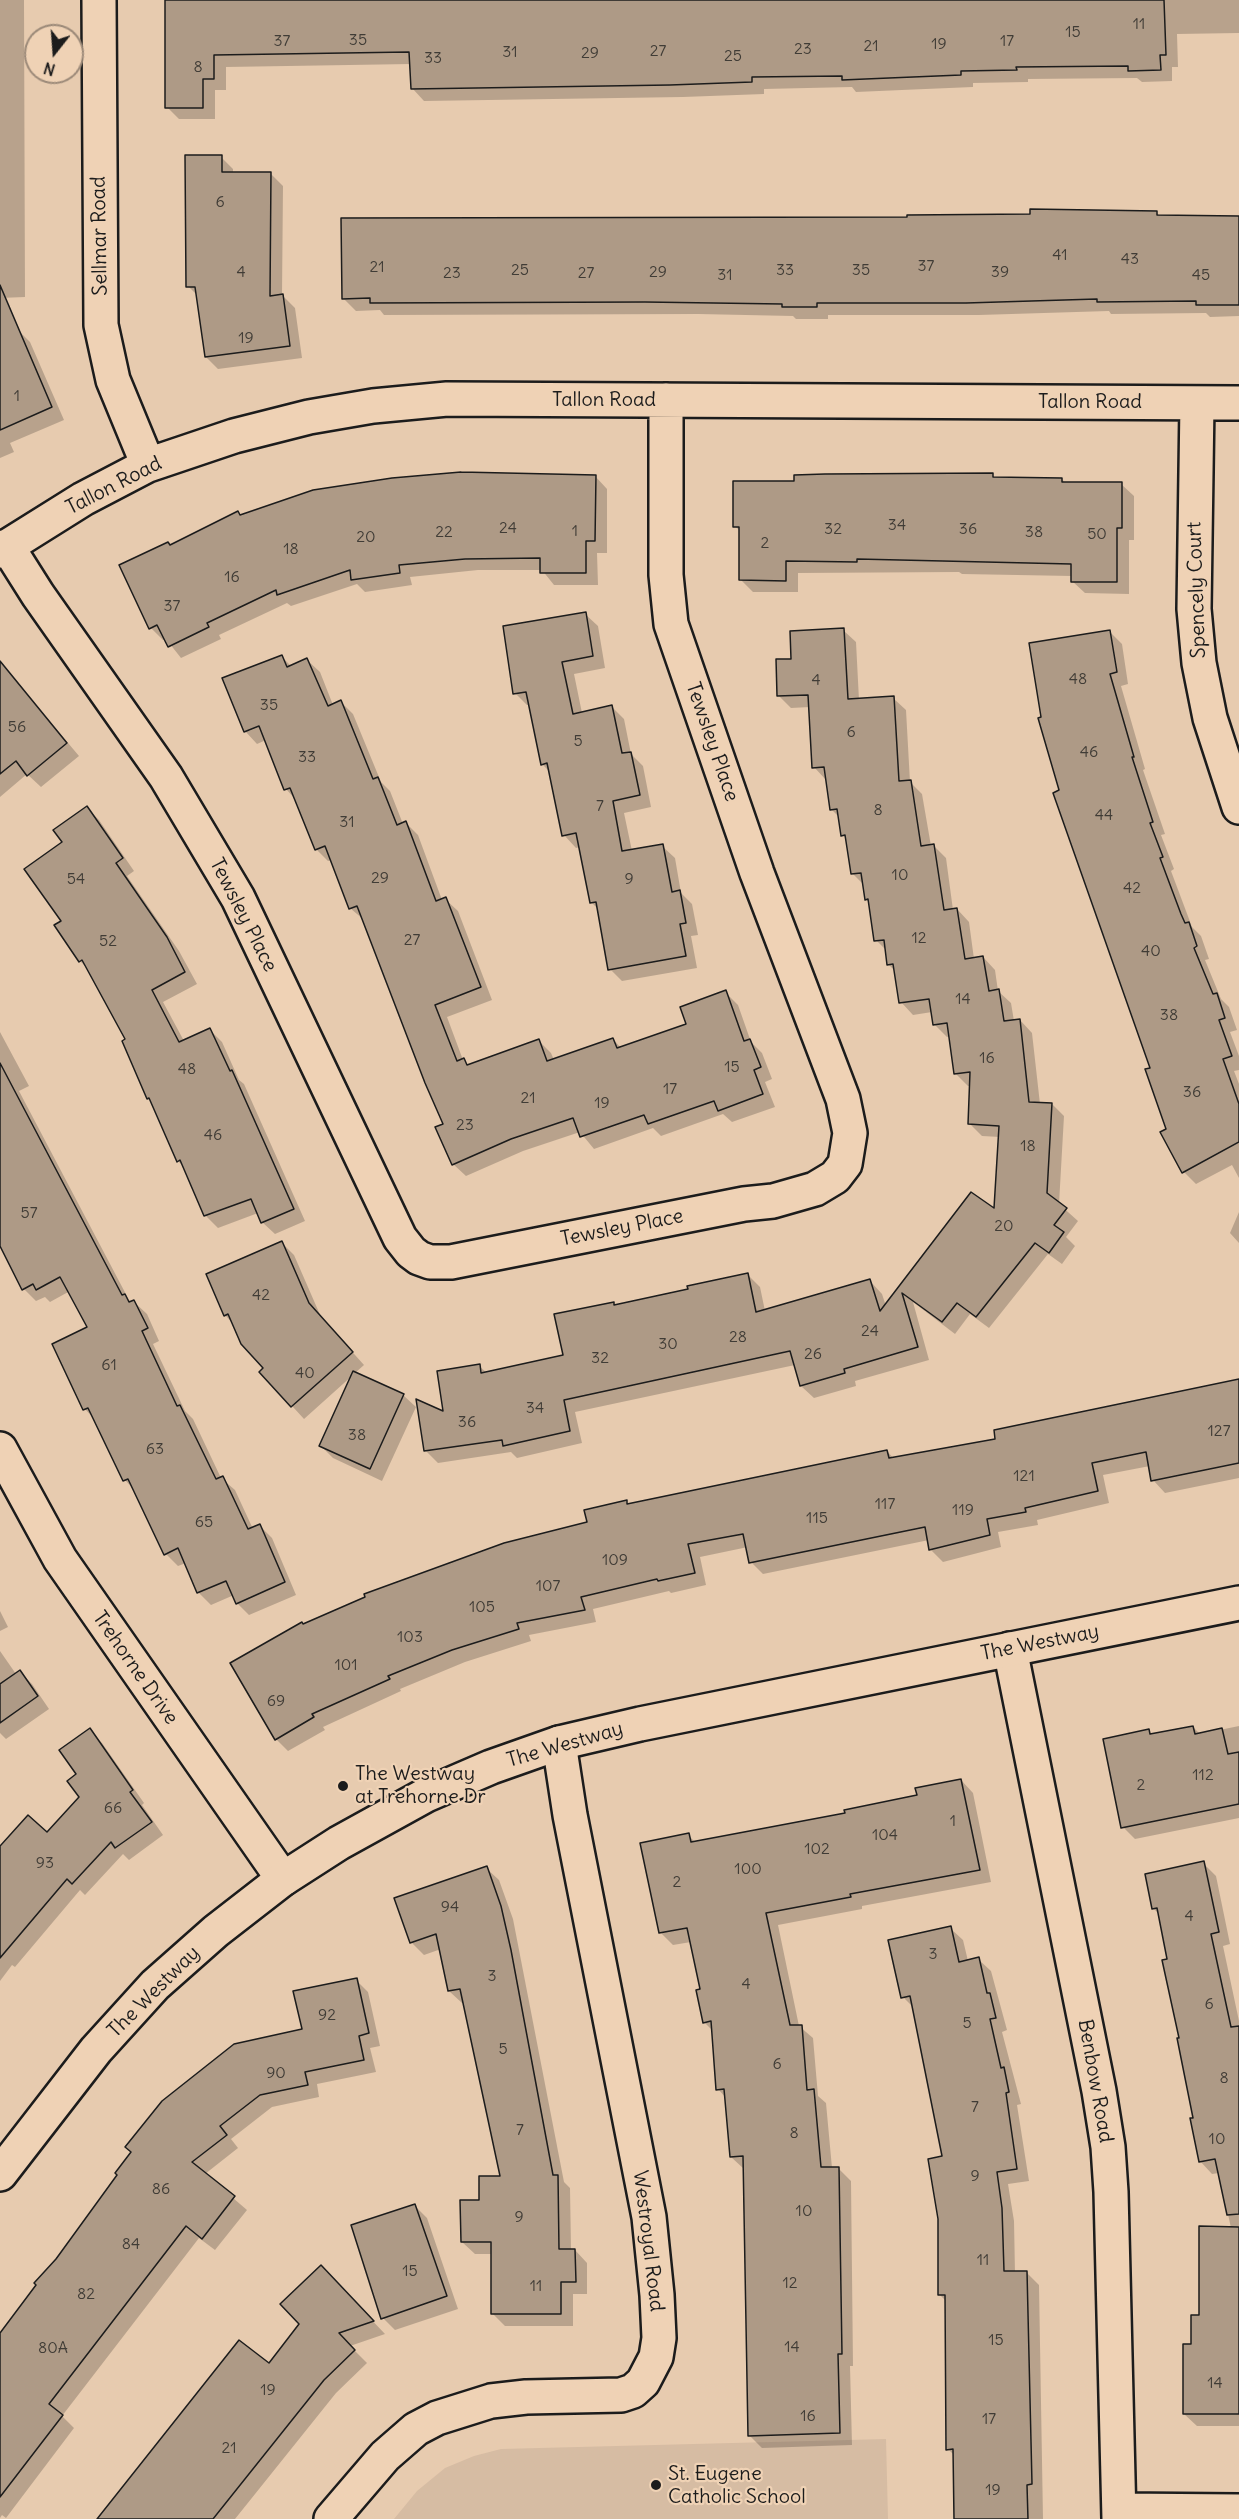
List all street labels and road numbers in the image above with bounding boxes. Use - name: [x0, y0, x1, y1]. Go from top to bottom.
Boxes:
- street label: Sellmar Road: [87, 176, 113, 296]
- street label: Tallon Road: [552, 388, 656, 412]
- street label: Tallon Road: [1038, 390, 1142, 414]
- street label: Tallon Road: [62, 452, 166, 520]
- street label: Spencely Court: [1183, 521, 1211, 659]
- street label: Tewsley Place: [680, 679, 744, 805]
- street label: Tewsley Place: [204, 854, 282, 976]
- street label: Tewsley Place: [559, 1204, 685, 1252]
- street label: Trehorne Drive: [87, 1607, 183, 1729]
- street label: The Westway: [979, 1620, 1101, 1666]
- street label: The Westway: [504, 1717, 626, 1773]
- street label: The Westway: [103, 1941, 205, 2043]
- street label: Benbow Road: [1072, 2017, 1118, 2145]
- street label: Westroyal Road: [627, 2169, 669, 2313]

